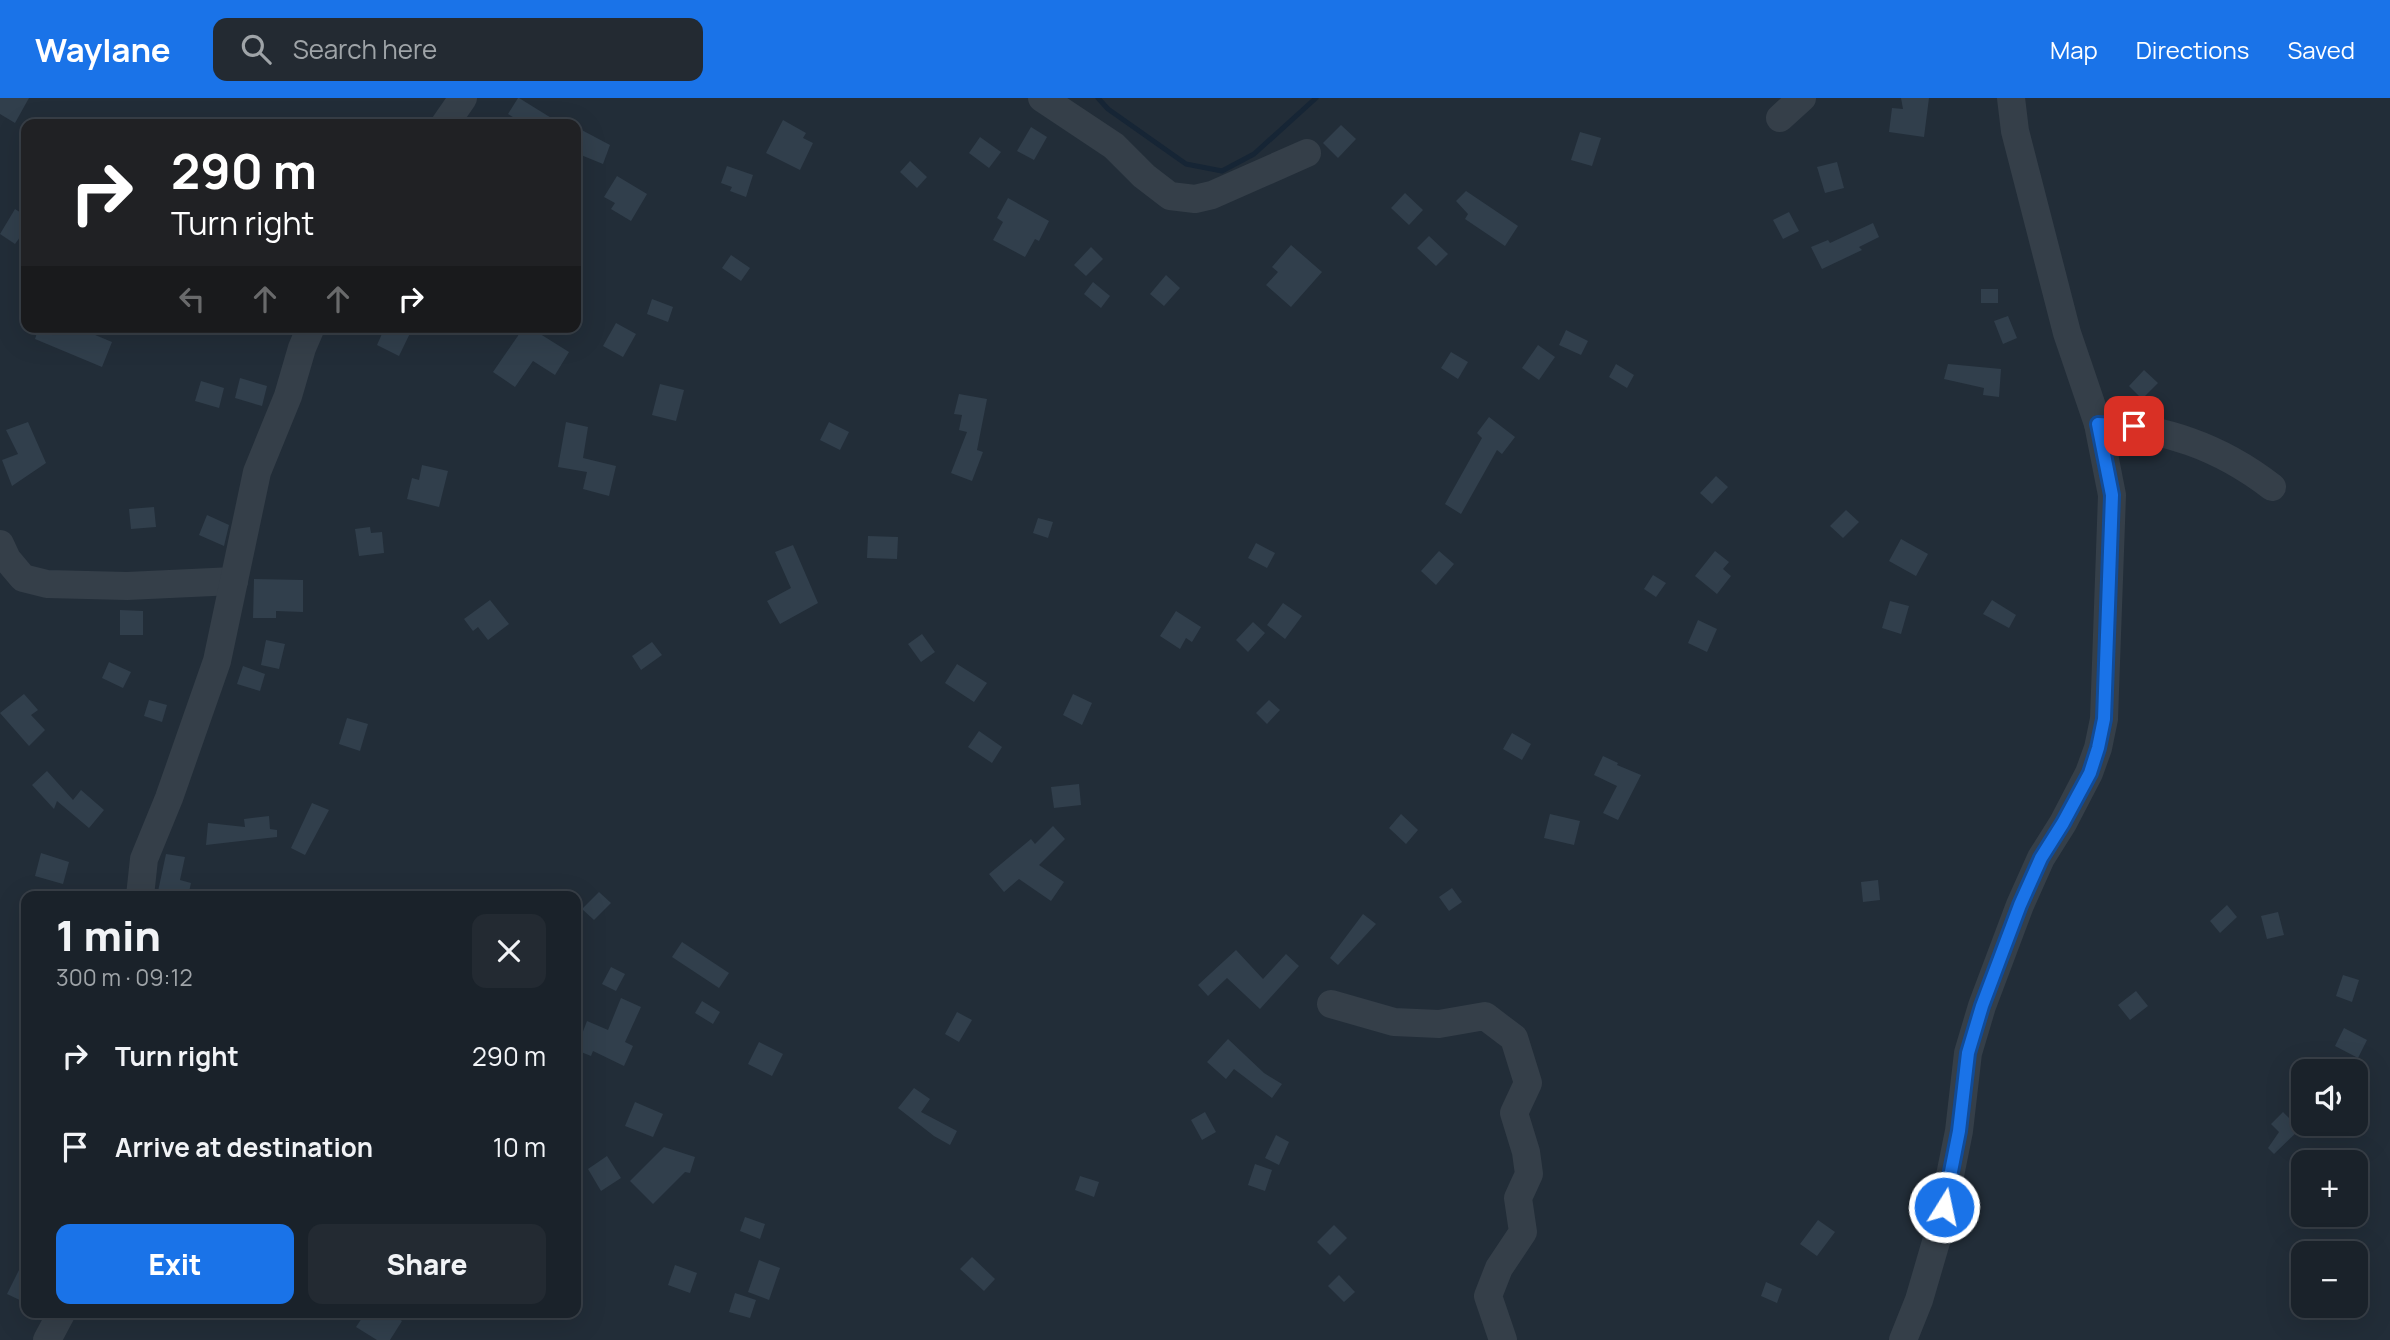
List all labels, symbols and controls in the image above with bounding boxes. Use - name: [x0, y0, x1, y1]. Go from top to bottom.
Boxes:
- search box: [213, 18, 703, 81]
- text: Waylane: [35, 27, 171, 72]
- icon: search: [237, 30, 275, 68]
- text: Search here: [293, 31, 437, 67]
- text: Map: [2050, 33, 2098, 66]
- text: Directions: [2136, 33, 2249, 66]
- text: Saved: [2287, 33, 2355, 66]
- text: 290 m: [171, 137, 317, 204]
- icon: right: [56, 147, 147, 238]
- text: Turn right: [171, 201, 314, 245]
- icon: left: [173, 280, 211, 318]
- icon: ahead: [246, 280, 284, 318]
- icon: ahead: [319, 280, 357, 318]
- icon: right: [392, 280, 430, 318]
- pin: [2104, 396, 2164, 456]
- icon: arrive: [2115, 407, 2153, 445]
- text: 1 min: [56, 906, 161, 964]
- button: close: [472, 914, 546, 988]
- text: 300 m · 09:12: [56, 961, 193, 993]
- icon: right: [56, 1037, 94, 1075]
- text: Turn right: [115, 1038, 239, 1074]
- text: 290 m: [472, 1038, 546, 1074]
- map controls: [2291, 1059, 2368, 1318]
- button: sound: [2291, 1059, 2368, 1136]
- icon: arrive: [56, 1128, 94, 1166]
- text: Arrive at destination: [115, 1129, 373, 1165]
- text: 10 m: [493, 1129, 546, 1165]
- button: +: [2291, 1150, 2368, 1227]
- position arrow: [1907, 1170, 1981, 1244]
- button: Exit: [56, 1224, 294, 1304]
- button: Share: [308, 1224, 546, 1304]
- button: −: [2291, 1241, 2368, 1318]

